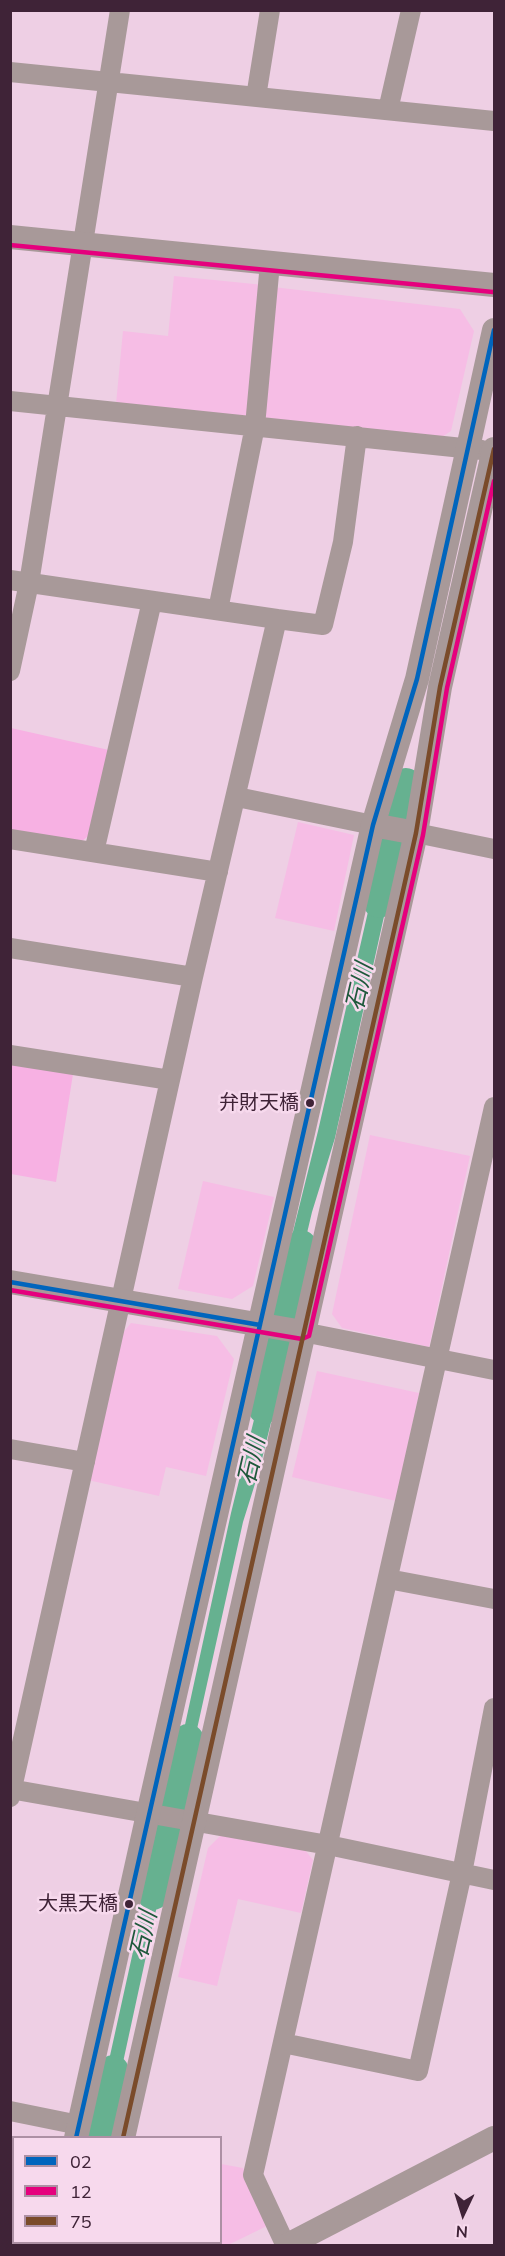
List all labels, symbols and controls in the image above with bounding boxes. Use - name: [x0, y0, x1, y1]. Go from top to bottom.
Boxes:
- water label: 石川: [341, 960, 379, 1014]
- place label: 弁財天橋: [219, 1091, 299, 1115]
- marker: 弁財天橋: [304, 1097, 316, 1109]
- water label: 石川: [233, 1434, 271, 1488]
- place label: 大黒天橋: [38, 1892, 118, 1916]
- marker: 大黒天橋: [123, 1898, 135, 1910]
- water label: 石川: [125, 1908, 163, 1962]
- legend: [12, 2136, 222, 2244]
- text: 02: [70, 2150, 92, 2173]
- text: 12: [70, 2180, 92, 2203]
- north arrow: [433, 2184, 493, 2244]
- text: 75: [70, 2210, 92, 2233]
- text: N: [455, 2222, 468, 2242]

